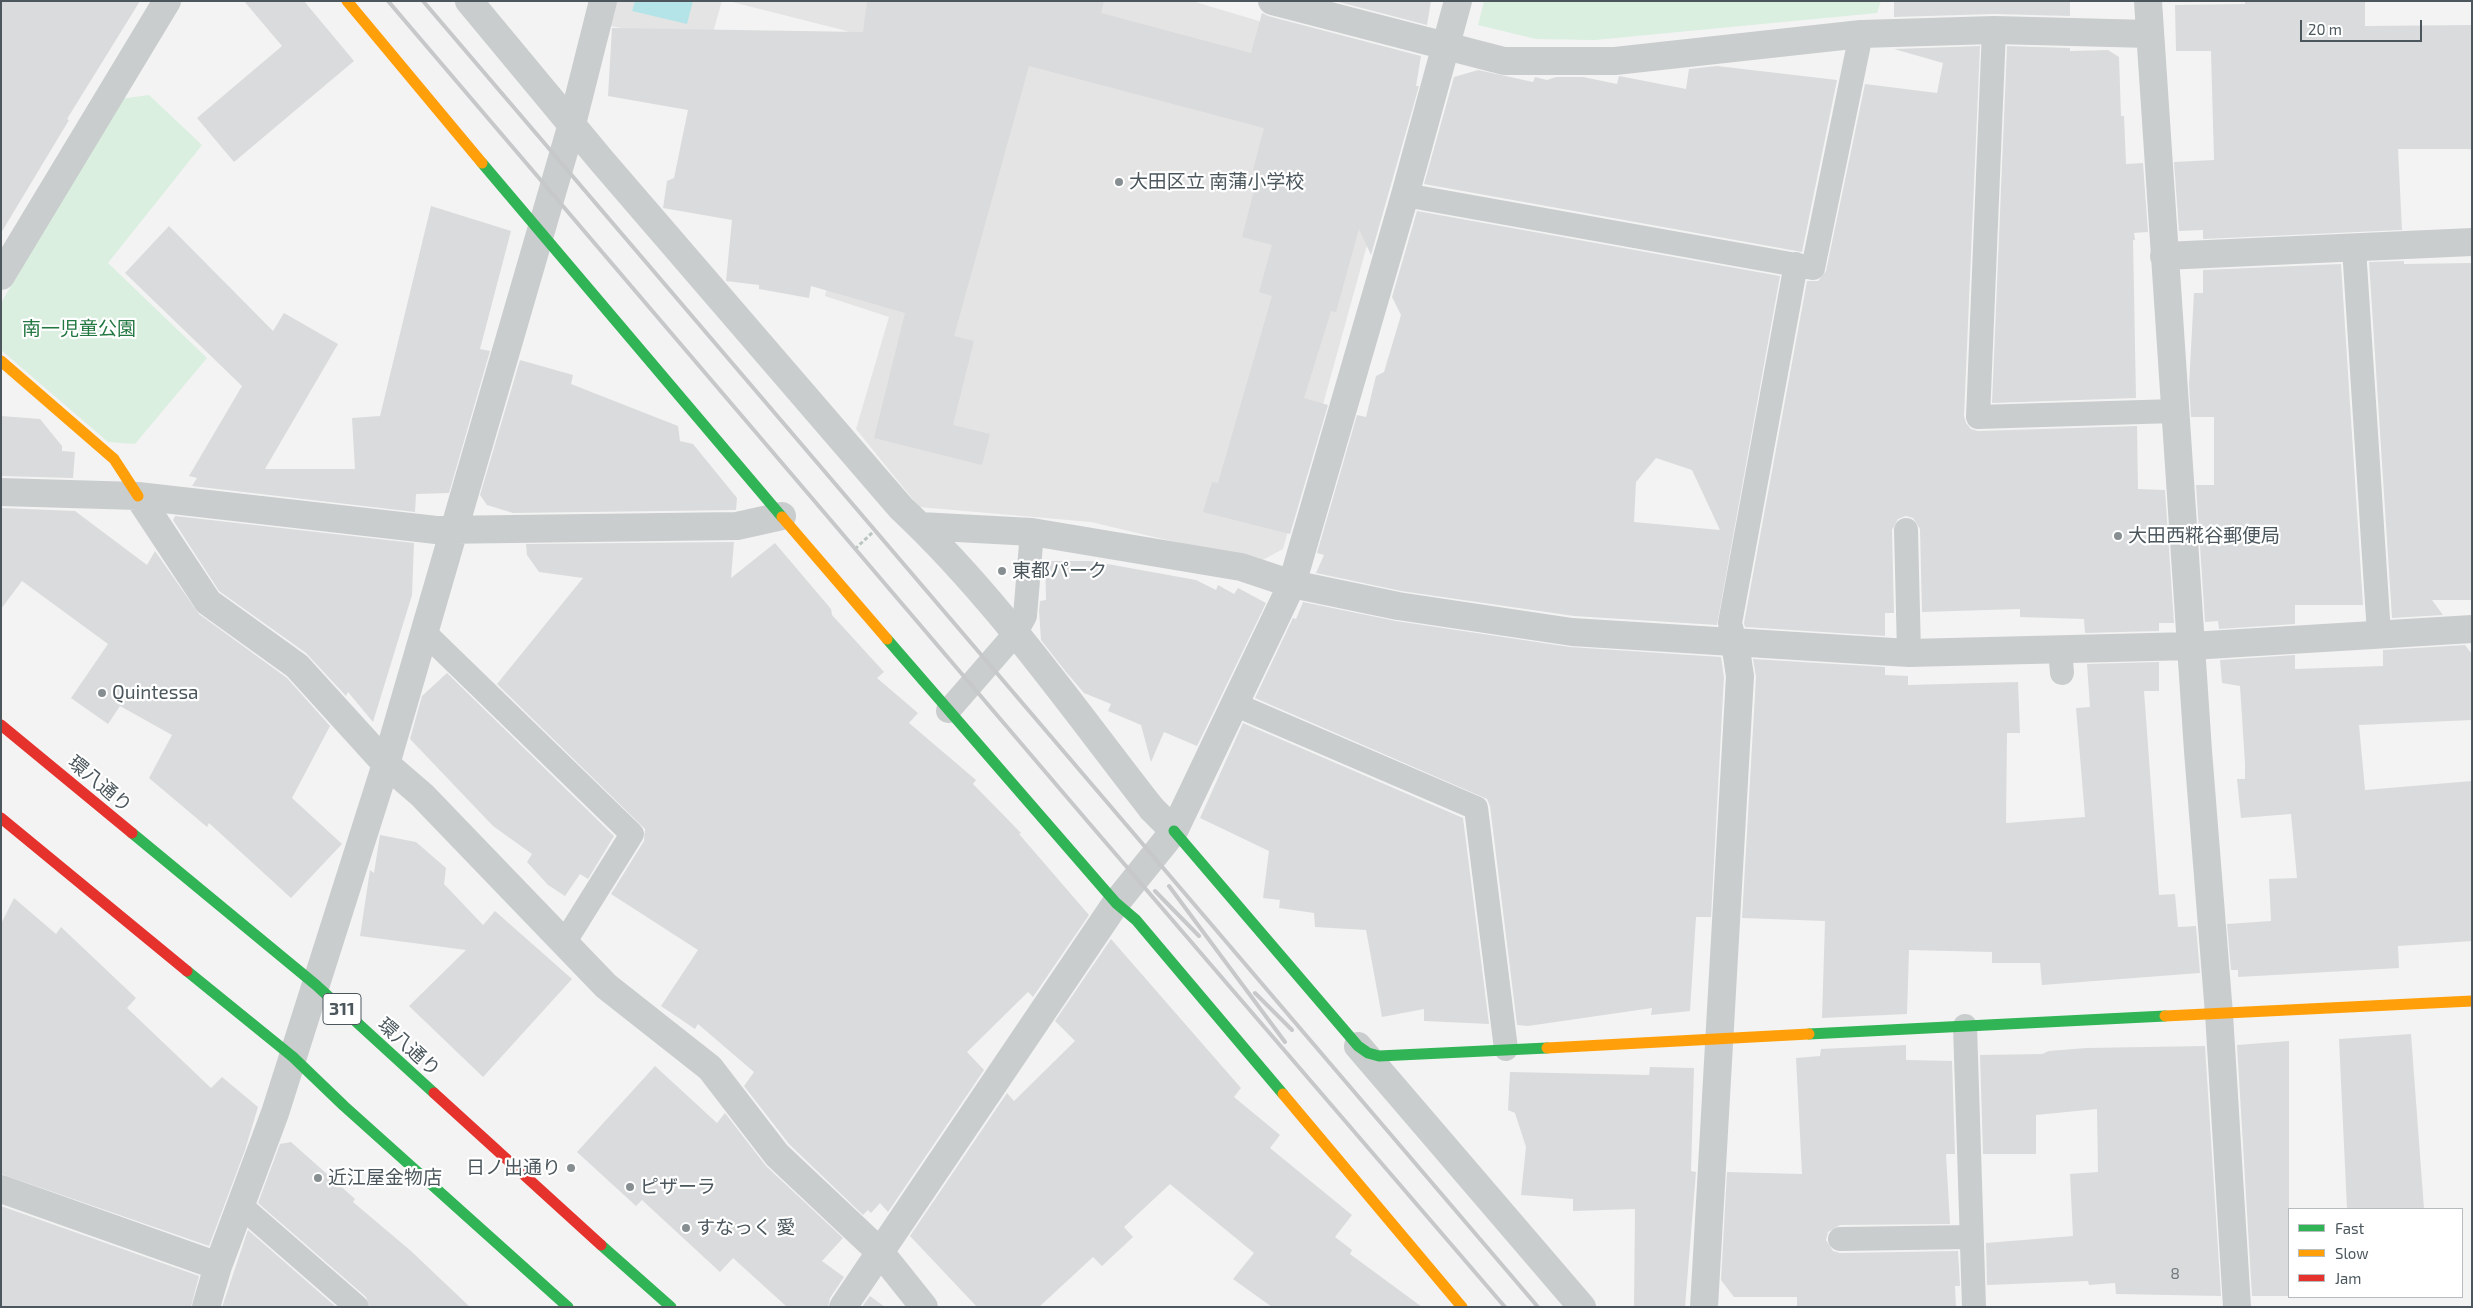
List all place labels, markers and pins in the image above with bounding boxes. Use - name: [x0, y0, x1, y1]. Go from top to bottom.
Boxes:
- place label: 大田区立 南蒲小学校: [1129, 171, 1304, 193]
- marker: 大田区立 南蒲小学校: [1113, 176, 1125, 188]
- place label: 大田西糀谷郵便局: [2128, 525, 2280, 547]
- marker: 大田西糀谷郵便局: [2112, 530, 2124, 542]
- place label: 東都パーク: [1012, 560, 1107, 582]
- marker: 東都パーク: [996, 565, 1008, 577]
- place label: Quintessa: [112, 682, 198, 704]
- marker: Quintessa: [96, 687, 108, 699]
- place label: 日ノ出通り: [466, 1157, 561, 1179]
- marker: 日ノ出通り: [565, 1162, 577, 1174]
- place label: 近江屋金物店: [328, 1167, 442, 1189]
- marker: 近江屋金物店: [312, 1172, 324, 1184]
- place label: ピザーラ: [640, 1176, 716, 1198]
- marker: ピザーラ: [624, 1181, 636, 1193]
- place label: すなっく 愛: [696, 1217, 795, 1239]
- marker: すなっく 愛: [680, 1222, 692, 1234]

